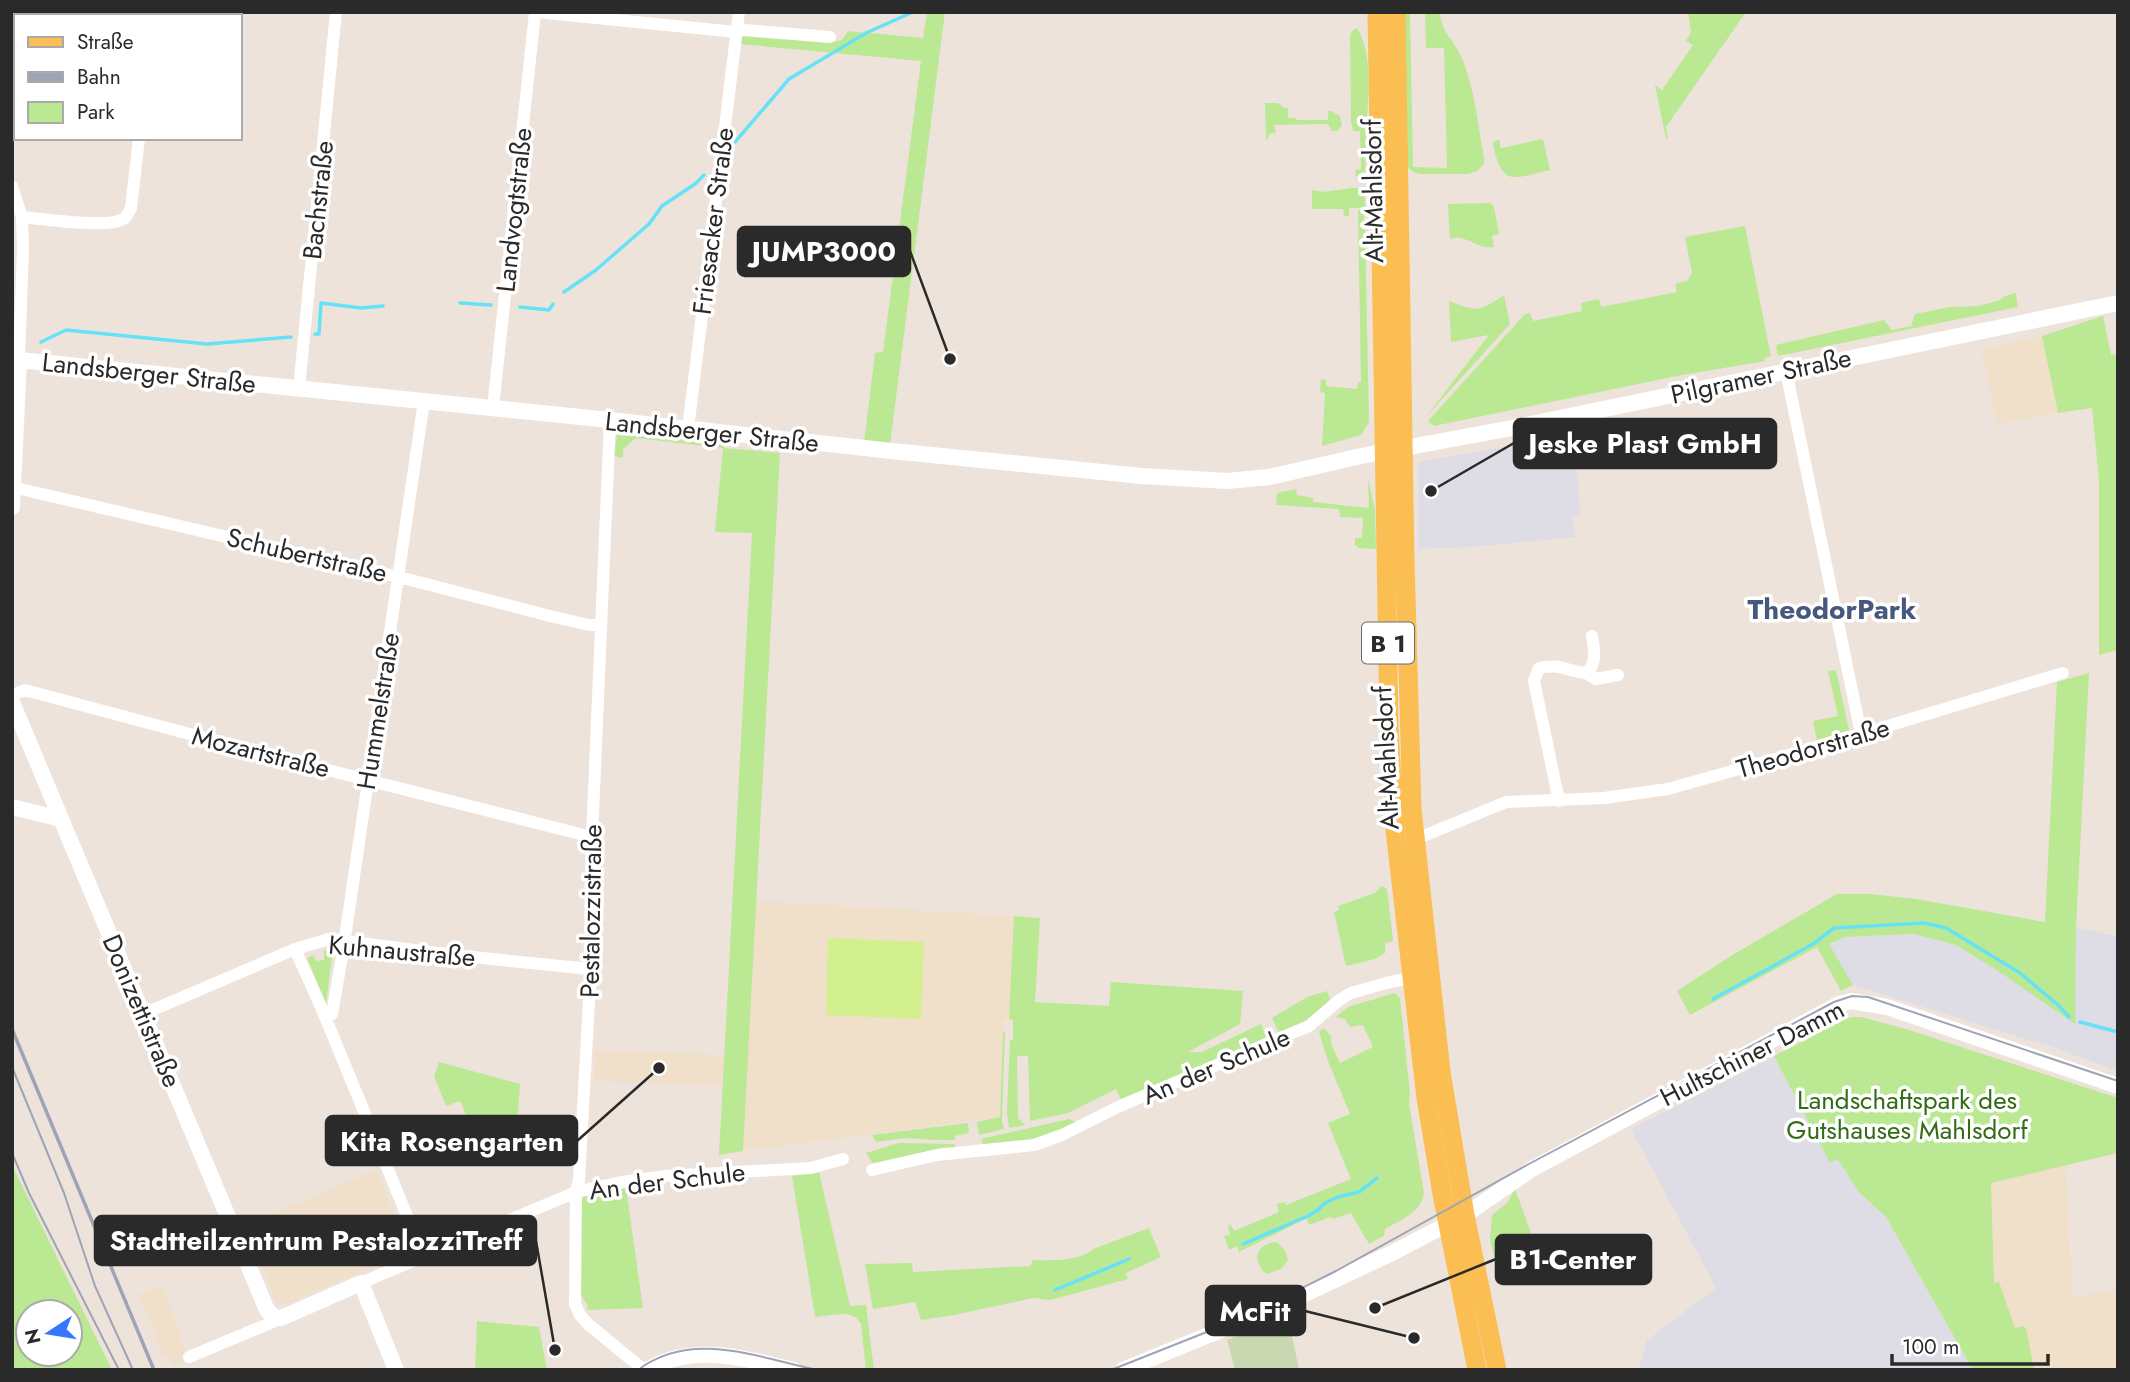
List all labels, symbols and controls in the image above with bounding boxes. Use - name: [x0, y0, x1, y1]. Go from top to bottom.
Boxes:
- legend: [14, 14, 242, 140]
- text: Straße: [77, 27, 134, 57]
- text: Bahn: [77, 62, 121, 92]
- text: Park: [77, 97, 115, 127]
- street label: Alt-Mahlsdorf: [1353, 118, 1393, 263]
- street label: Friesacker Straße: [683, 125, 743, 317]
- street label: Landvogtstraße: [486, 126, 542, 294]
- street label: Bachstraße: [293, 139, 343, 261]
- callout: JUMP3000: [738, 227, 910, 276]
- text: JUMP3000: [747, 231, 896, 272]
- street label: Pilgramer Straße: [1667, 338, 1855, 414]
- street label: Landsberger Straße: [40, 343, 258, 403]
- street label: Landsberger Straße: [603, 402, 821, 462]
- callout: Jeske Plast GmbH: [1514, 419, 1776, 468]
- text: Jeske Plast GmbH: [1523, 423, 1762, 464]
- street label: Schubertstraße: [223, 518, 391, 592]
- district label: TheodorPark: [1748, 589, 1916, 630]
- road number: B 1: [1362, 622, 1414, 664]
- street label: Hummelstraße: [347, 630, 409, 792]
- street label: Alt-Mahlsdorf: [1363, 685, 1409, 831]
- street label: Theodorstraße: [1732, 708, 1894, 788]
- street label: Mozartstraße: [188, 717, 334, 787]
- street label: Pestalozzistraße: [570, 824, 612, 998]
- street label: Kuhnaustraße: [327, 926, 477, 976]
- street label: Donizettistraße: [93, 929, 191, 1093]
- street label: Hultschiner Damm: [1653, 990, 1851, 1116]
- street label: An der Schule: [1136, 1018, 1296, 1114]
- park label: Landschaftspark des Gutshauses Mahlsdorf: [1786, 1081, 2028, 1149]
- callout: Kita Rosengarten: [326, 1116, 577, 1165]
- text: Kita Rosengarten: [340, 1121, 564, 1162]
- street label: An der Schule: [587, 1153, 747, 1209]
- callout: Stadtteilzentrum PestalozziTreff: [95, 1216, 536, 1265]
- text: Stadtteilzentrum PestalozziTreff: [110, 1220, 524, 1261]
- callout: B1-Center: [1496, 1235, 1651, 1284]
- text: B1-Center: [1509, 1239, 1637, 1280]
- callout: McFit: [1206, 1286, 1305, 1335]
- text: McFit: [1220, 1291, 1291, 1332]
- north arrow: [14, 1298, 84, 1368]
- scale bar: [1892, 1322, 2048, 1366]
- text: N: [18, 1326, 48, 1347]
- text: 100 m: [1902, 1332, 1959, 1362]

